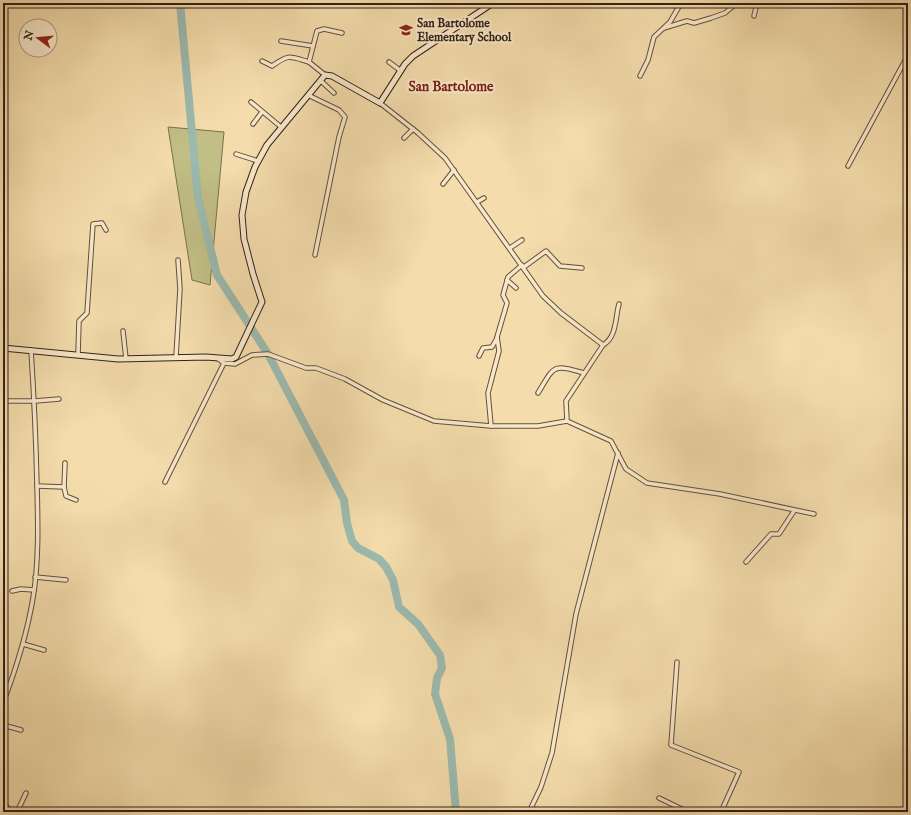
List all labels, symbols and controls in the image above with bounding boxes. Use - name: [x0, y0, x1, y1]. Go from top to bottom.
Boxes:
- place label: San Bartolome Elementary School: [417, 16, 512, 46]
- north arrow: [18, 18, 58, 58]
- school or university icon: San Bartolome Elementary School: [398, 22, 414, 38]
- text: N: [21, 29, 38, 43]
- district label: San Bartolome: [409, 78, 494, 96]

